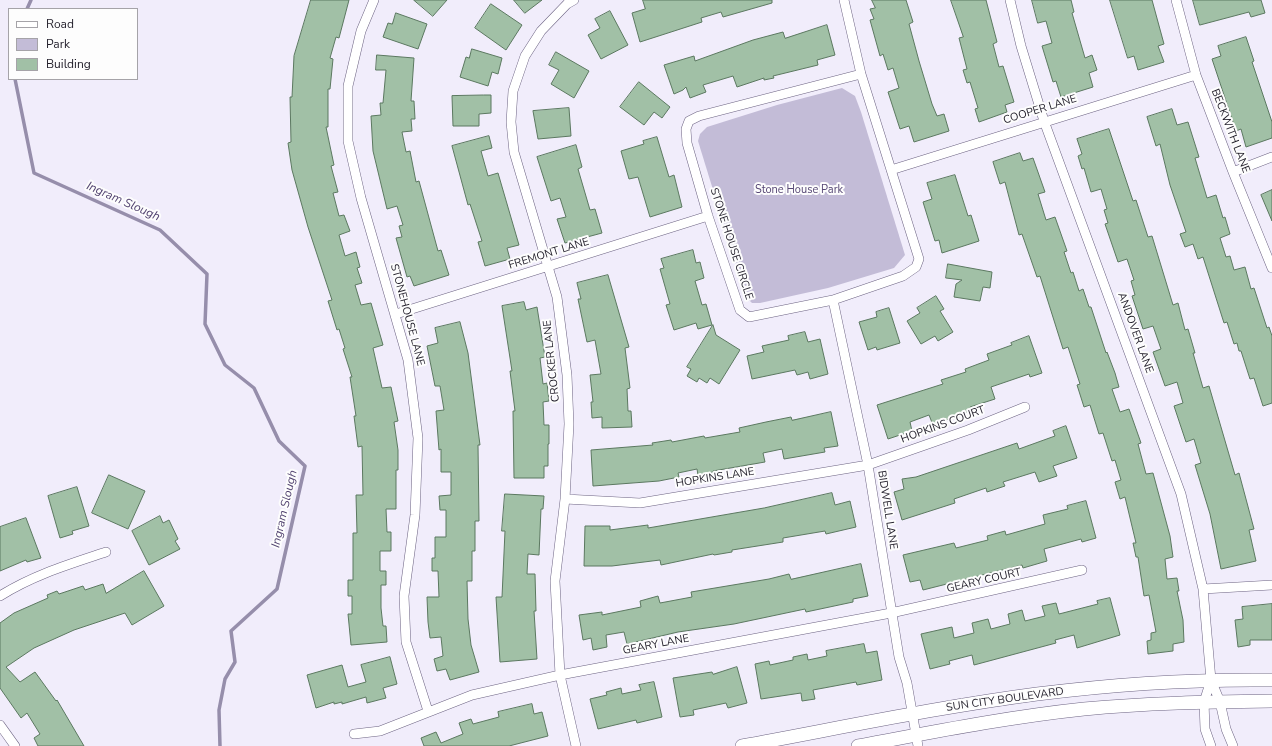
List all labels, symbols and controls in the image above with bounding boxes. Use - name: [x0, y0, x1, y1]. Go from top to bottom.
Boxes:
- legend: [8, 8, 138, 80]
- text: Road: [46, 16, 74, 32]
- text: Park: [46, 36, 70, 52]
- text: Building: [46, 56, 91, 72]
- street label: BECKWITH LANE: [1208, 87, 1252, 175]
- street label: COOPER LANE: [1002, 93, 1078, 127]
- water label: Ingram Slough: [84, 179, 162, 225]
- park label: Stone House Park: [755, 183, 843, 197]
- street label: STONE HOUSE CIRCLE: [707, 186, 755, 302]
- street label: FREMONT LANE: [507, 235, 591, 273]
- street label: STONEHOUSE LANE: [387, 263, 427, 367]
- street label: ANDOVER LANE: [1114, 291, 1156, 375]
- street label: CROCKER LANE: [541, 319, 563, 403]
- street label: HOPKINS COURT: [899, 404, 987, 446]
- street label: HOPKINS LANE: [675, 465, 755, 491]
- water label: Ingram Slough: [269, 469, 301, 549]
- street label: BIDWELL LANE: [874, 470, 900, 550]
- street label: GEARY COURT: [945, 566, 1023, 596]
- street label: GEARY LANE: [622, 632, 690, 658]
- street label: SUN CITY BOULEVARD: [945, 685, 1065, 715]

